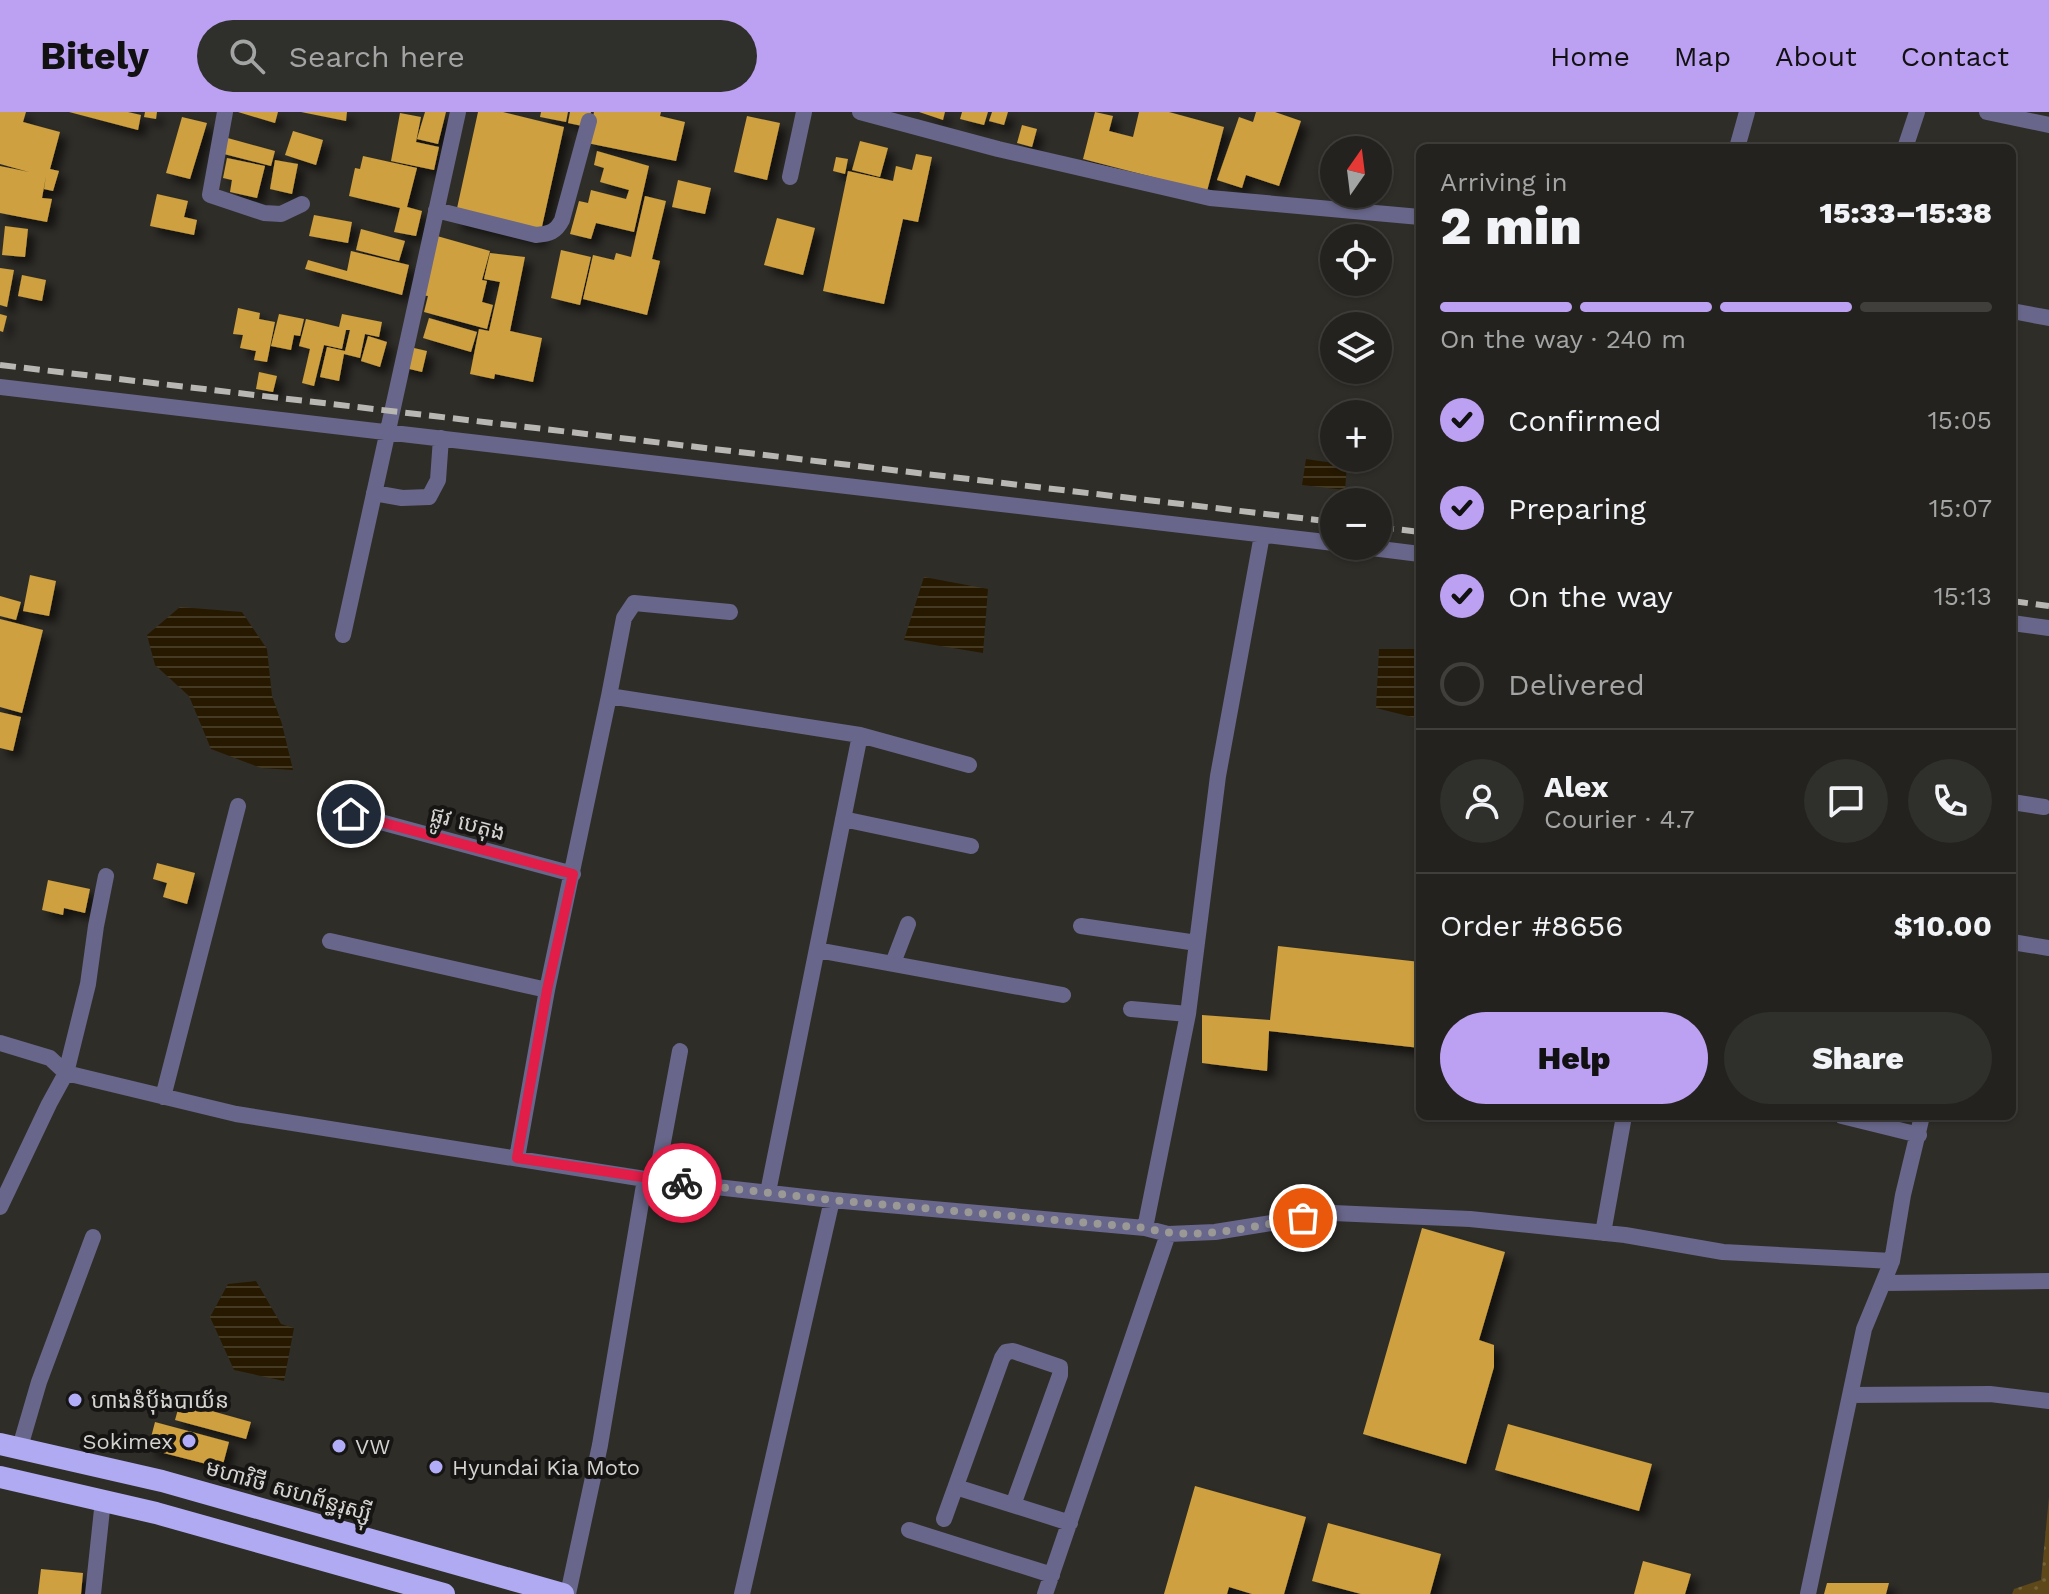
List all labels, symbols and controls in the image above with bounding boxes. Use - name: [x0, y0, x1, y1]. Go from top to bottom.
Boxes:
- search box: [197, 20, 757, 92]
- text: Bitely: [40, 34, 149, 78]
- icon: search: [225, 34, 269, 78]
- text: Search here: [289, 39, 465, 74]
- text: Home: [1550, 40, 1630, 73]
- text: Map: [1674, 40, 1731, 73]
- text: About: [1775, 40, 1857, 73]
- text: Contact: [1901, 40, 2009, 73]
- north arrow: [1320, 136, 1392, 208]
- map controls: [1320, 136, 1392, 560]
- text: Arriving in: [1440, 167, 1568, 197]
- text: 15:33–15:38: [1820, 195, 1992, 230]
- text: 2 min: [1440, 196, 1582, 257]
- button: locate: [1320, 224, 1392, 296]
- button: layers: [1320, 312, 1392, 384]
- text: On the way · 240 m: [1440, 324, 1686, 354]
- icon: check: [1440, 398, 1484, 442]
- button: +: [1320, 400, 1392, 472]
- text: Confirmed: [1508, 403, 1662, 438]
- text: 15:05: [1928, 405, 1992, 435]
- icon: check: [1440, 486, 1484, 530]
- button: −: [1320, 488, 1392, 560]
- text: Preparing: [1508, 491, 1646, 526]
- text: 15:07: [1929, 493, 1992, 523]
- icon: check: [1440, 574, 1484, 618]
- text: On the way: [1508, 579, 1673, 614]
- text: 15:13: [1934, 581, 1992, 611]
- text: Delivered: [1508, 667, 1645, 702]
- button: person: [1440, 759, 1524, 843]
- button: chat: [1804, 759, 1888, 843]
- button: phone: [1908, 759, 1992, 843]
- text: Alex: [1544, 769, 1608, 804]
- pin: [317, 780, 385, 848]
- icon: home: [329, 792, 373, 836]
- street label: ផ្លូវ បេតុង: [426, 801, 508, 853]
- text: Courier · 4.7: [1544, 804, 1694, 834]
- text: Order #8656: [1440, 908, 1624, 943]
- text: $10.00: [1894, 908, 1992, 943]
- button: Help: [1440, 1012, 1708, 1104]
- button: Share: [1724, 1012, 1992, 1104]
- courier: [642, 1143, 722, 1223]
- icon: bike: [660, 1161, 704, 1205]
- pin: [1269, 1184, 1337, 1252]
- icon: bag: [1281, 1196, 1325, 1240]
- place label: ហាងនំបុ័ងបាយ័ន: [91, 1388, 229, 1415]
- marker: ហាងនំបុ័ងបាយ័ន: [66, 1391, 84, 1409]
- place label: Sokimex: [82, 1429, 173, 1454]
- marker: Sokimex: [180, 1432, 198, 1450]
- place label: VW: [355, 1434, 390, 1459]
- marker: VW: [330, 1437, 348, 1455]
- street label: មហាវិថី សហព័ន្ធរុស្ស៊ី: [201, 1454, 375, 1533]
- place label: Hyundai Kia Moto: [452, 1455, 640, 1480]
- marker: Hyundai Kia Moto: [427, 1458, 445, 1476]

